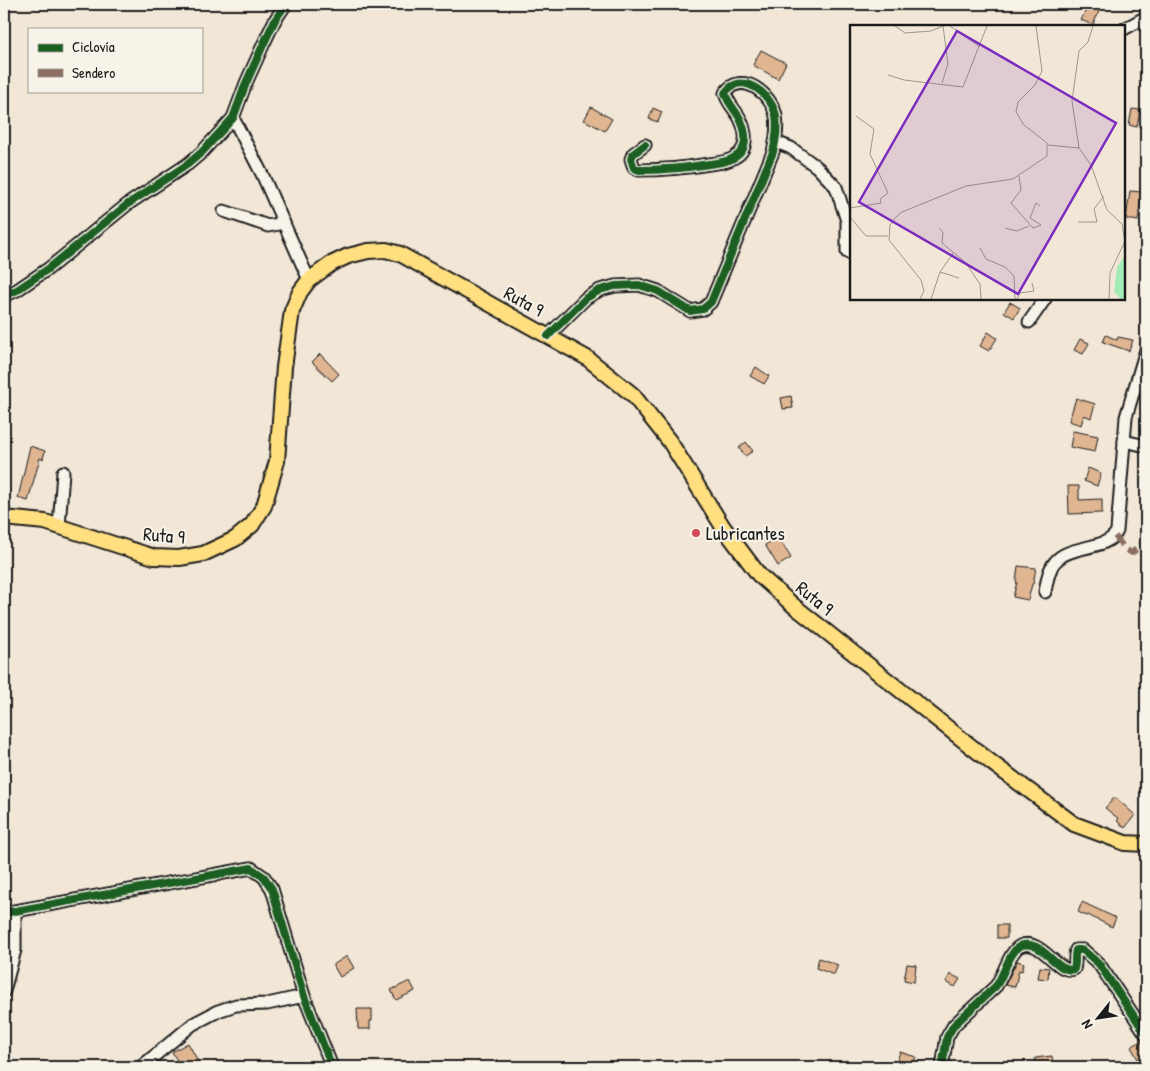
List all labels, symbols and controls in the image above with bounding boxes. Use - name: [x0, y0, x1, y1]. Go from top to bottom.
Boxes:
- inset map: [850, 25, 1125, 300]
- legend: [28, 28, 202, 92]
- text: Ciclovía: [72, 36, 115, 57]
- text: Sendero: [72, 62, 115, 83]
- street label: Ruta 9: [500, 280, 548, 322]
- street label: Ruta 9: [142, 520, 186, 550]
- place label: Lubricantes: [706, 520, 785, 546]
- marker: Lubricantes: [690, 527, 702, 539]
- street label: Ruta 9: [791, 575, 839, 621]
- north arrow: [1072, 994, 1122, 1044]
- text: N: [1076, 1016, 1096, 1033]

